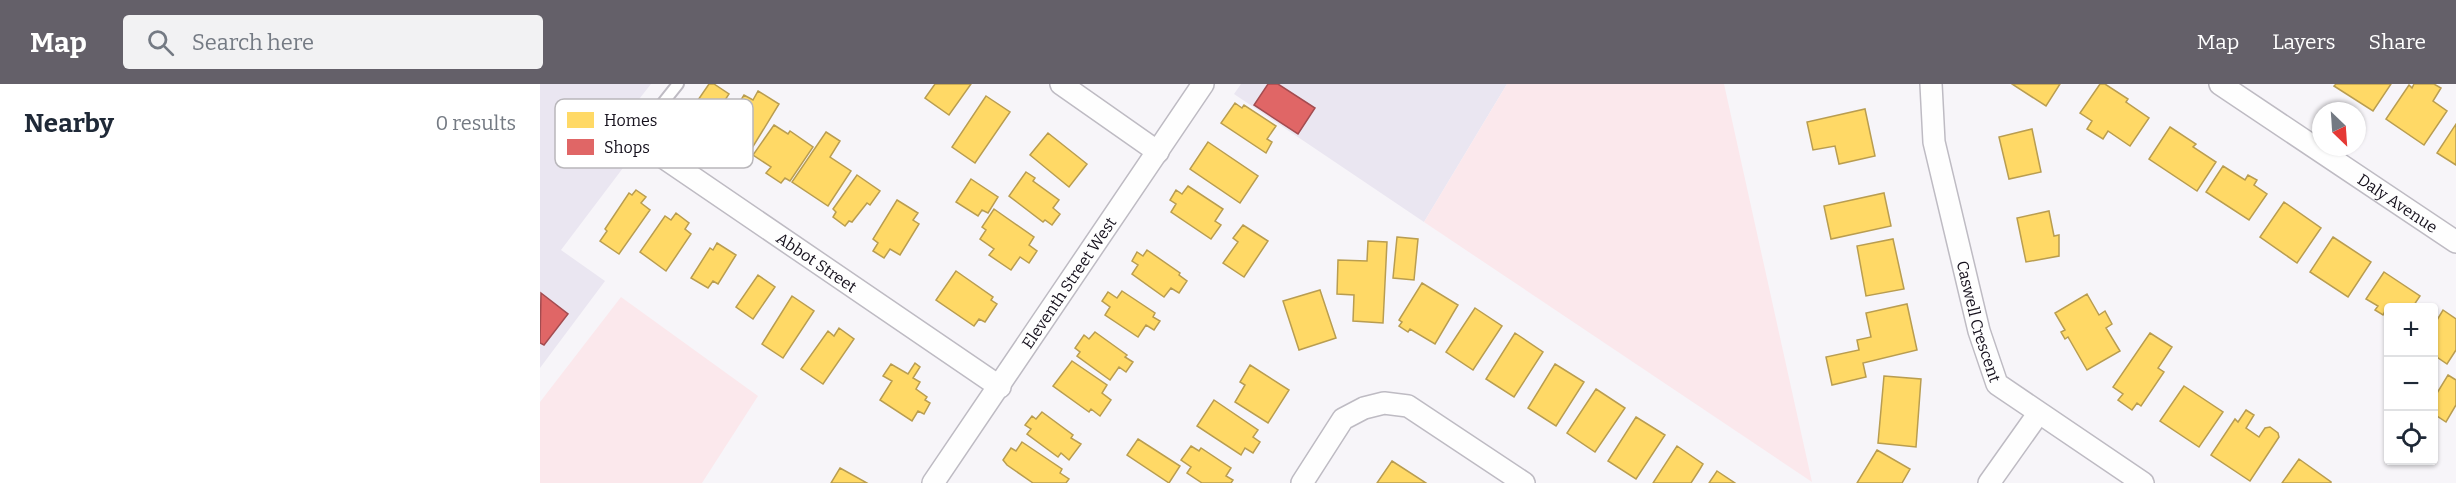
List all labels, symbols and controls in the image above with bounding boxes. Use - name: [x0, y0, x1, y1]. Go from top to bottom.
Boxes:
- search box: [123, 15, 543, 69]
- text: Map: [30, 26, 87, 59]
- icon: search: [144, 26, 177, 59]
- text: Search here: [192, 29, 314, 56]
- text: Map: [2197, 29, 2239, 55]
- text: Layers: [2272, 29, 2336, 55]
- text: Share: [2369, 29, 2426, 55]
- legend: [555, 99, 753, 168]
- north arrow: [2312, 102, 2366, 156]
- text: Nearby: [24, 108, 114, 139]
- text: 0 results: [436, 111, 516, 135]
- text: Homes: [604, 111, 657, 130]
- text: Shops: [604, 138, 650, 157]
- street label: Daly Avenue: [2354, 169, 2441, 237]
- street label: Eleventh Street West: [1017, 213, 1120, 352]
- street label: Abbot Street: [773, 228, 861, 296]
- street label: Caswell Crescent: [1953, 259, 2005, 385]
- map controls: [2384, 303, 2438, 465]
- button: +: [2384, 303, 2438, 357]
- button: −: [2384, 357, 2438, 411]
- button: locate: [2384, 411, 2438, 465]

